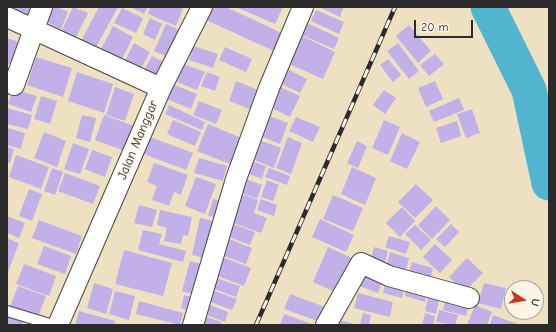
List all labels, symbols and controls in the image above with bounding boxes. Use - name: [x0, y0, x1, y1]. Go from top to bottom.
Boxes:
- scale bar: [416, 12, 475, 38]
- text: 20 m: [421, 20, 449, 34]
- street label: Jalan Manggar: [114, 98, 162, 182]
- north arrow: [504, 280, 544, 320]
- text: U: [528, 297, 542, 307]

